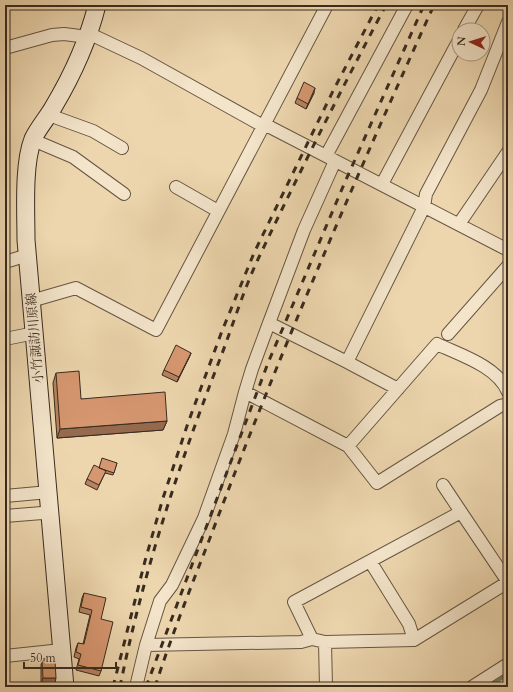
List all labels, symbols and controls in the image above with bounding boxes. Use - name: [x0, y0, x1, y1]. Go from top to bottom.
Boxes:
- north arrow: [451, 22, 491, 62]
- text: N: [454, 36, 469, 47]
- street label: 小竹諏訪川原線: [22, 292, 48, 384]
- scale bar: [24, 644, 116, 670]
- text: 50 m: [30, 650, 57, 666]

